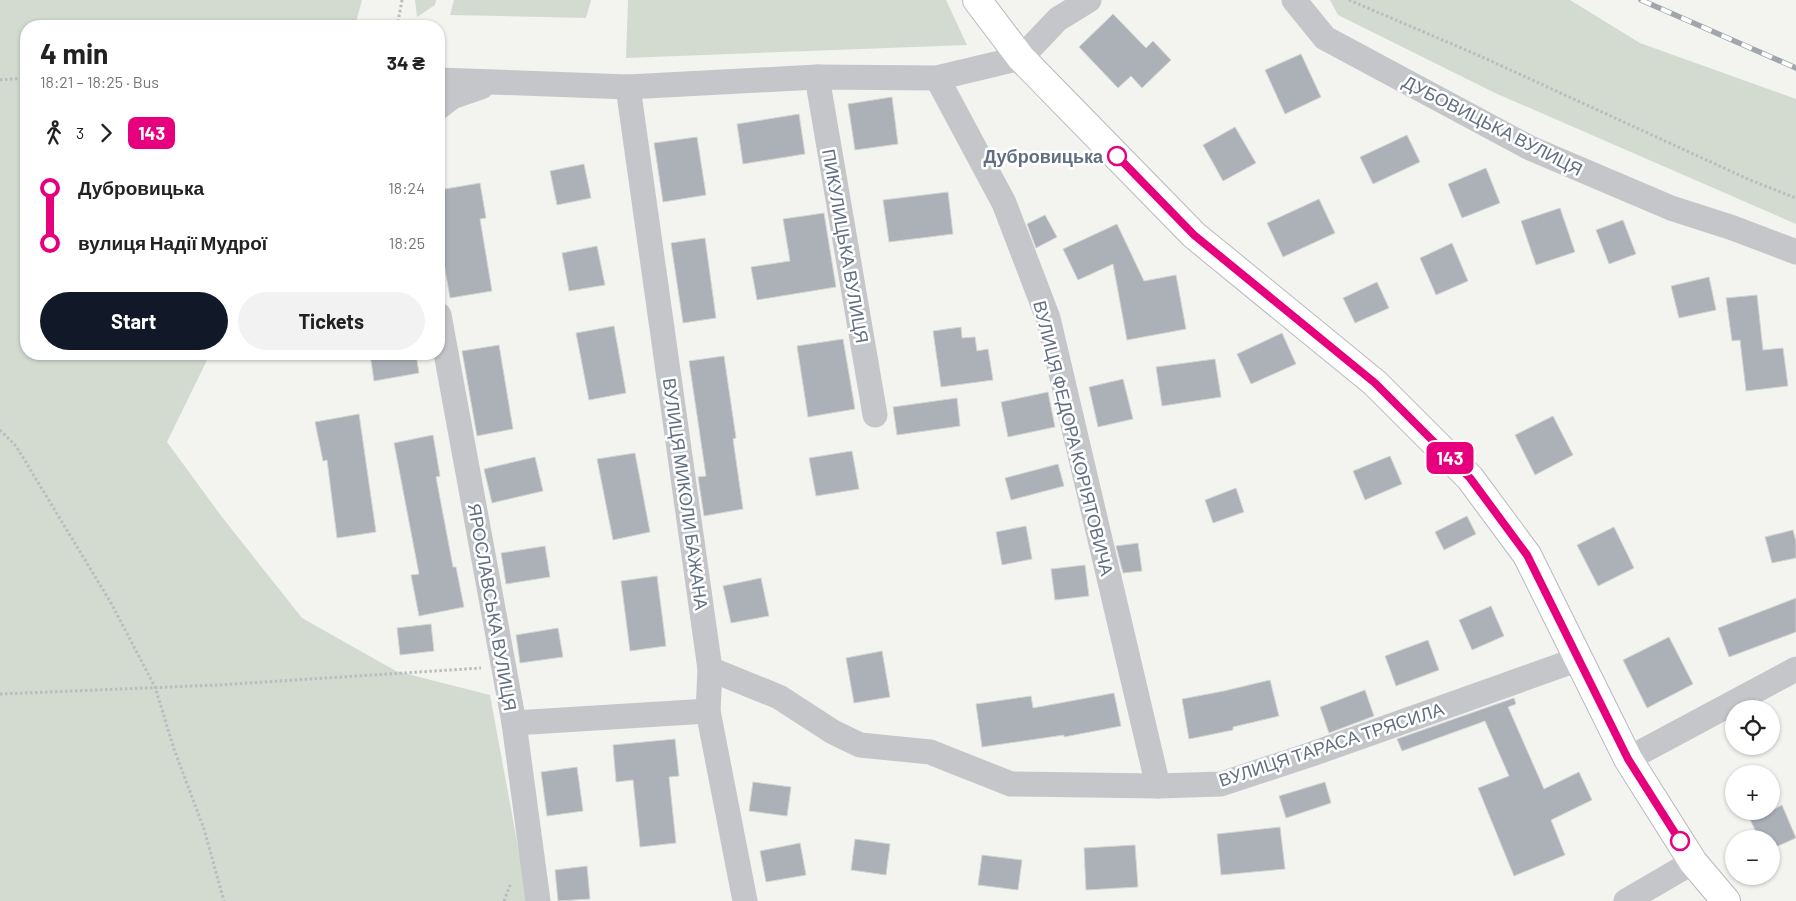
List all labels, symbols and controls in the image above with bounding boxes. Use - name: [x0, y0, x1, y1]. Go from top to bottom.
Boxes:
- text: 4 min: [40, 36, 108, 70]
- text: 34 ₴: [387, 51, 425, 74]
- street label: ДУБОВИЦЬКА ВУЛИЦЯ: [1399, 70, 1587, 180]
- text: 18:21 – 18:25 · Bus: [40, 72, 159, 91]
- icon: walk: [40, 119, 68, 147]
- icon: forward: [92, 119, 120, 147]
- text: 143: [138, 122, 165, 144]
- text: 3: [76, 123, 84, 142]
- place label: Дубровицька: [984, 145, 1104, 167]
- marker: Дубровицька: [1107, 146, 1127, 166]
- street label: ПИКУЛИЦЬКА ВУЛИЦЯ: [818, 147, 874, 345]
- text: Дубровицька: [78, 176, 204, 199]
- text: 18:24: [388, 178, 425, 197]
- text: вулиця Надії Мудрої: [78, 231, 267, 254]
- text: 18:25: [389, 233, 425, 252]
- button: Start: [40, 292, 228, 350]
- button: Tickets: [238, 292, 425, 350]
- street label: ВУЛИЦЯ ФЕДОРА КОРІЯТОВИЧА: [1029, 298, 1119, 578]
- street label: ВУЛИЦЯ МИКОЛИ БАЖАНА: [659, 376, 713, 612]
- line badge: 143: [1421, 442, 1479, 474]
- text: 143: [1437, 447, 1463, 469]
- street label: ЯРОСЛАВСЬКА ВУЛИЦЯ: [464, 501, 522, 713]
- street label: ВУЛИЦЯ ТАРАСА ТРЯСИЛА: [1216, 697, 1446, 791]
- map controls: [1725, 700, 1780, 885]
- button: locate: [1725, 700, 1780, 755]
- button: +: [1725, 765, 1780, 820]
- button: −: [1725, 830, 1780, 885]
- unlabelled marker: [1670, 831, 1690, 851]

